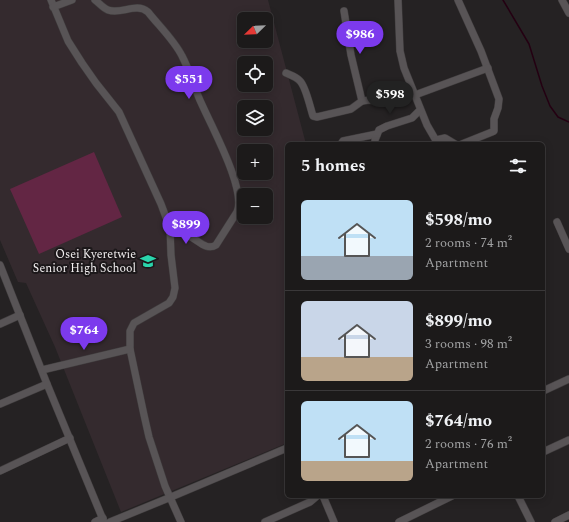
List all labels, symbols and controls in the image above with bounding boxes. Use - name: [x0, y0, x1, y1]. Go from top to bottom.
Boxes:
- north arrow: [237, 12, 273, 48]
- map controls: [237, 12, 273, 224]
- pin: $986: [336, 21, 384, 55]
- text: $986: [345, 24, 375, 44]
- button: locate: [237, 56, 273, 92]
- pin: $551: [165, 66, 213, 100]
- text: $551: [174, 69, 204, 89]
- pin: $598: [366, 81, 414, 115]
- text: $598: [375, 84, 405, 104]
- button: layers: [237, 100, 273, 136]
- button: +: [237, 144, 273, 180]
- text: 5 homes: [301, 153, 366, 179]
- icon: filters: [507, 155, 529, 177]
- button: −: [237, 188, 273, 224]
- text: $598/mo: [425, 207, 492, 233]
- pin: $899: [162, 211, 210, 245]
- text: $899: [171, 214, 201, 234]
- icon: home: [333, 216, 381, 264]
- text: 2 rooms · 74 m²: [425, 233, 512, 253]
- place label: Osei Kyeretwie Senior High School: [33, 245, 136, 278]
- school or university icon: Osei Kyeretwie Senior High School: [139, 252, 157, 270]
- text: Apartment: [425, 253, 488, 273]
- text: $899/mo: [425, 308, 492, 334]
- pin: $764: [60, 317, 108, 351]
- icon: home: [333, 317, 381, 365]
- text: $764: [69, 320, 99, 340]
- text: 3 rooms · 98 m²: [425, 334, 512, 354]
- text: Apartment: [425, 354, 488, 374]
- text: $764/mo: [425, 408, 492, 434]
- icon: home: [333, 417, 381, 465]
- text: 2 rooms · 76 m²: [425, 434, 512, 454]
- text: Apartment: [425, 454, 488, 474]

